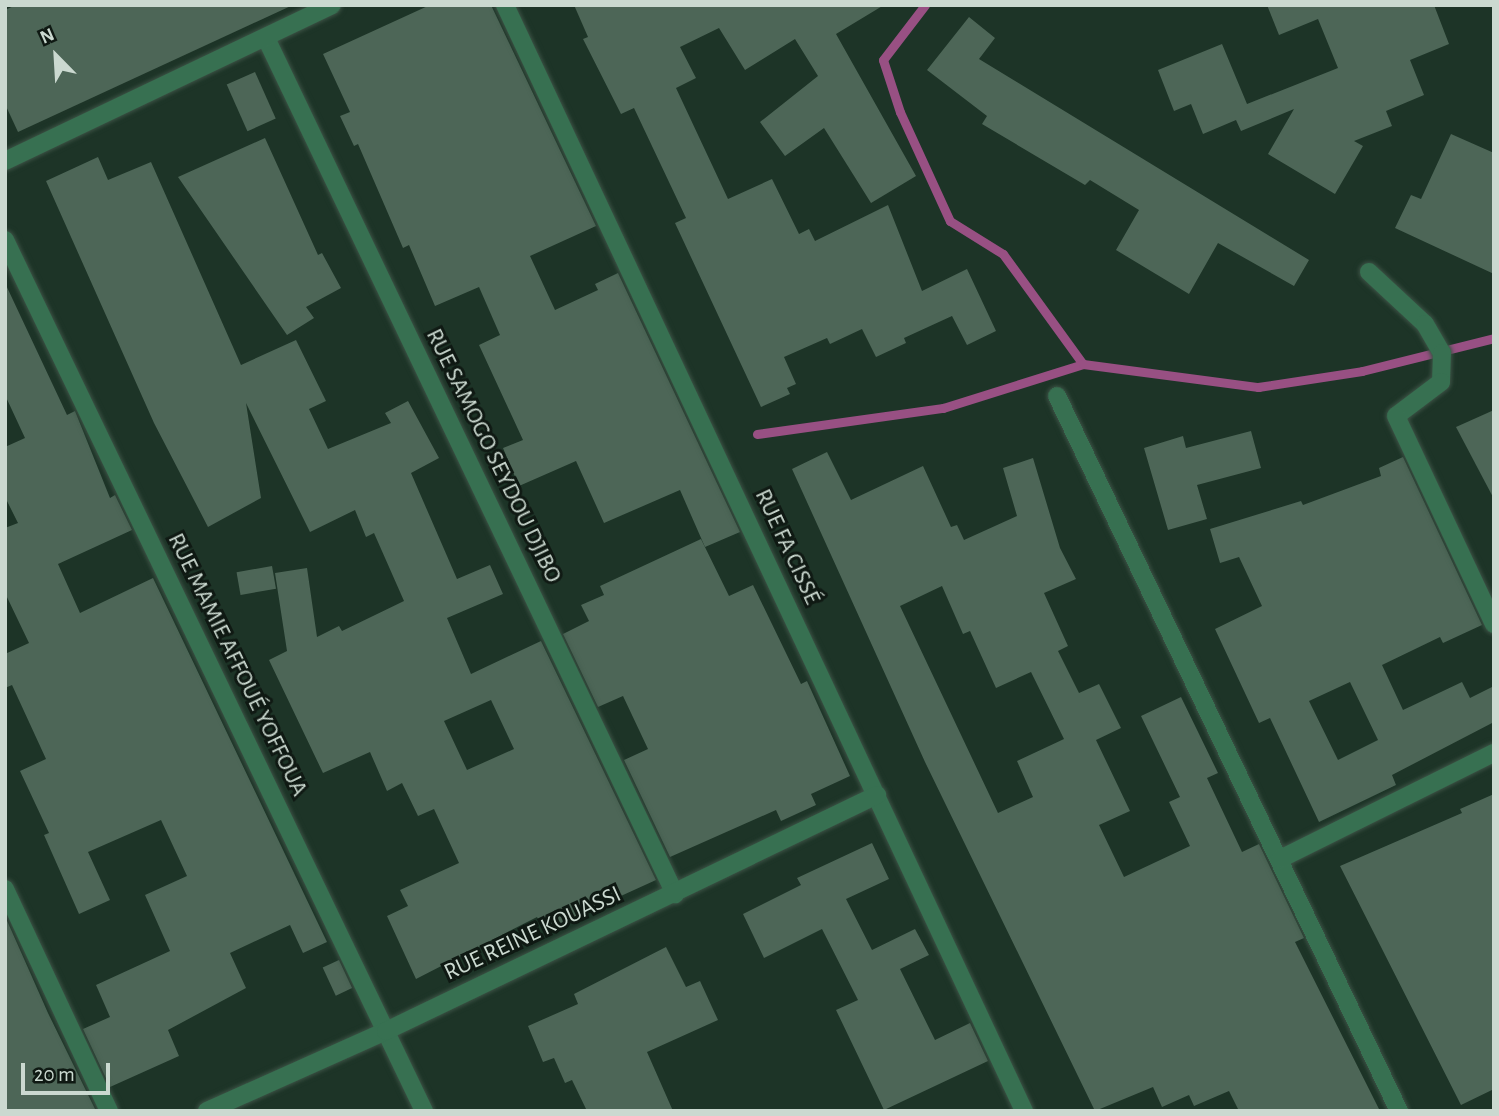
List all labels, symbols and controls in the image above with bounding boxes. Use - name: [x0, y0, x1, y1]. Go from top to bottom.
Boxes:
- north arrow: [21, 21, 91, 91]
- text: N: [37, 25, 57, 48]
- street label: RUE SAMOGO SEYDOU DJIBO: [419, 324, 567, 588]
- street label: RUE FA CISSÉ: [748, 485, 826, 609]
- street label: RUE MAMIE AFFOUÉ YOFFOUA: [161, 529, 313, 801]
- street label: RUE REINE KOUASSI: [440, 880, 626, 988]
- scale bar: [24, 1050, 114, 1094]
- text: 20 m: [34, 1064, 75, 1085]

